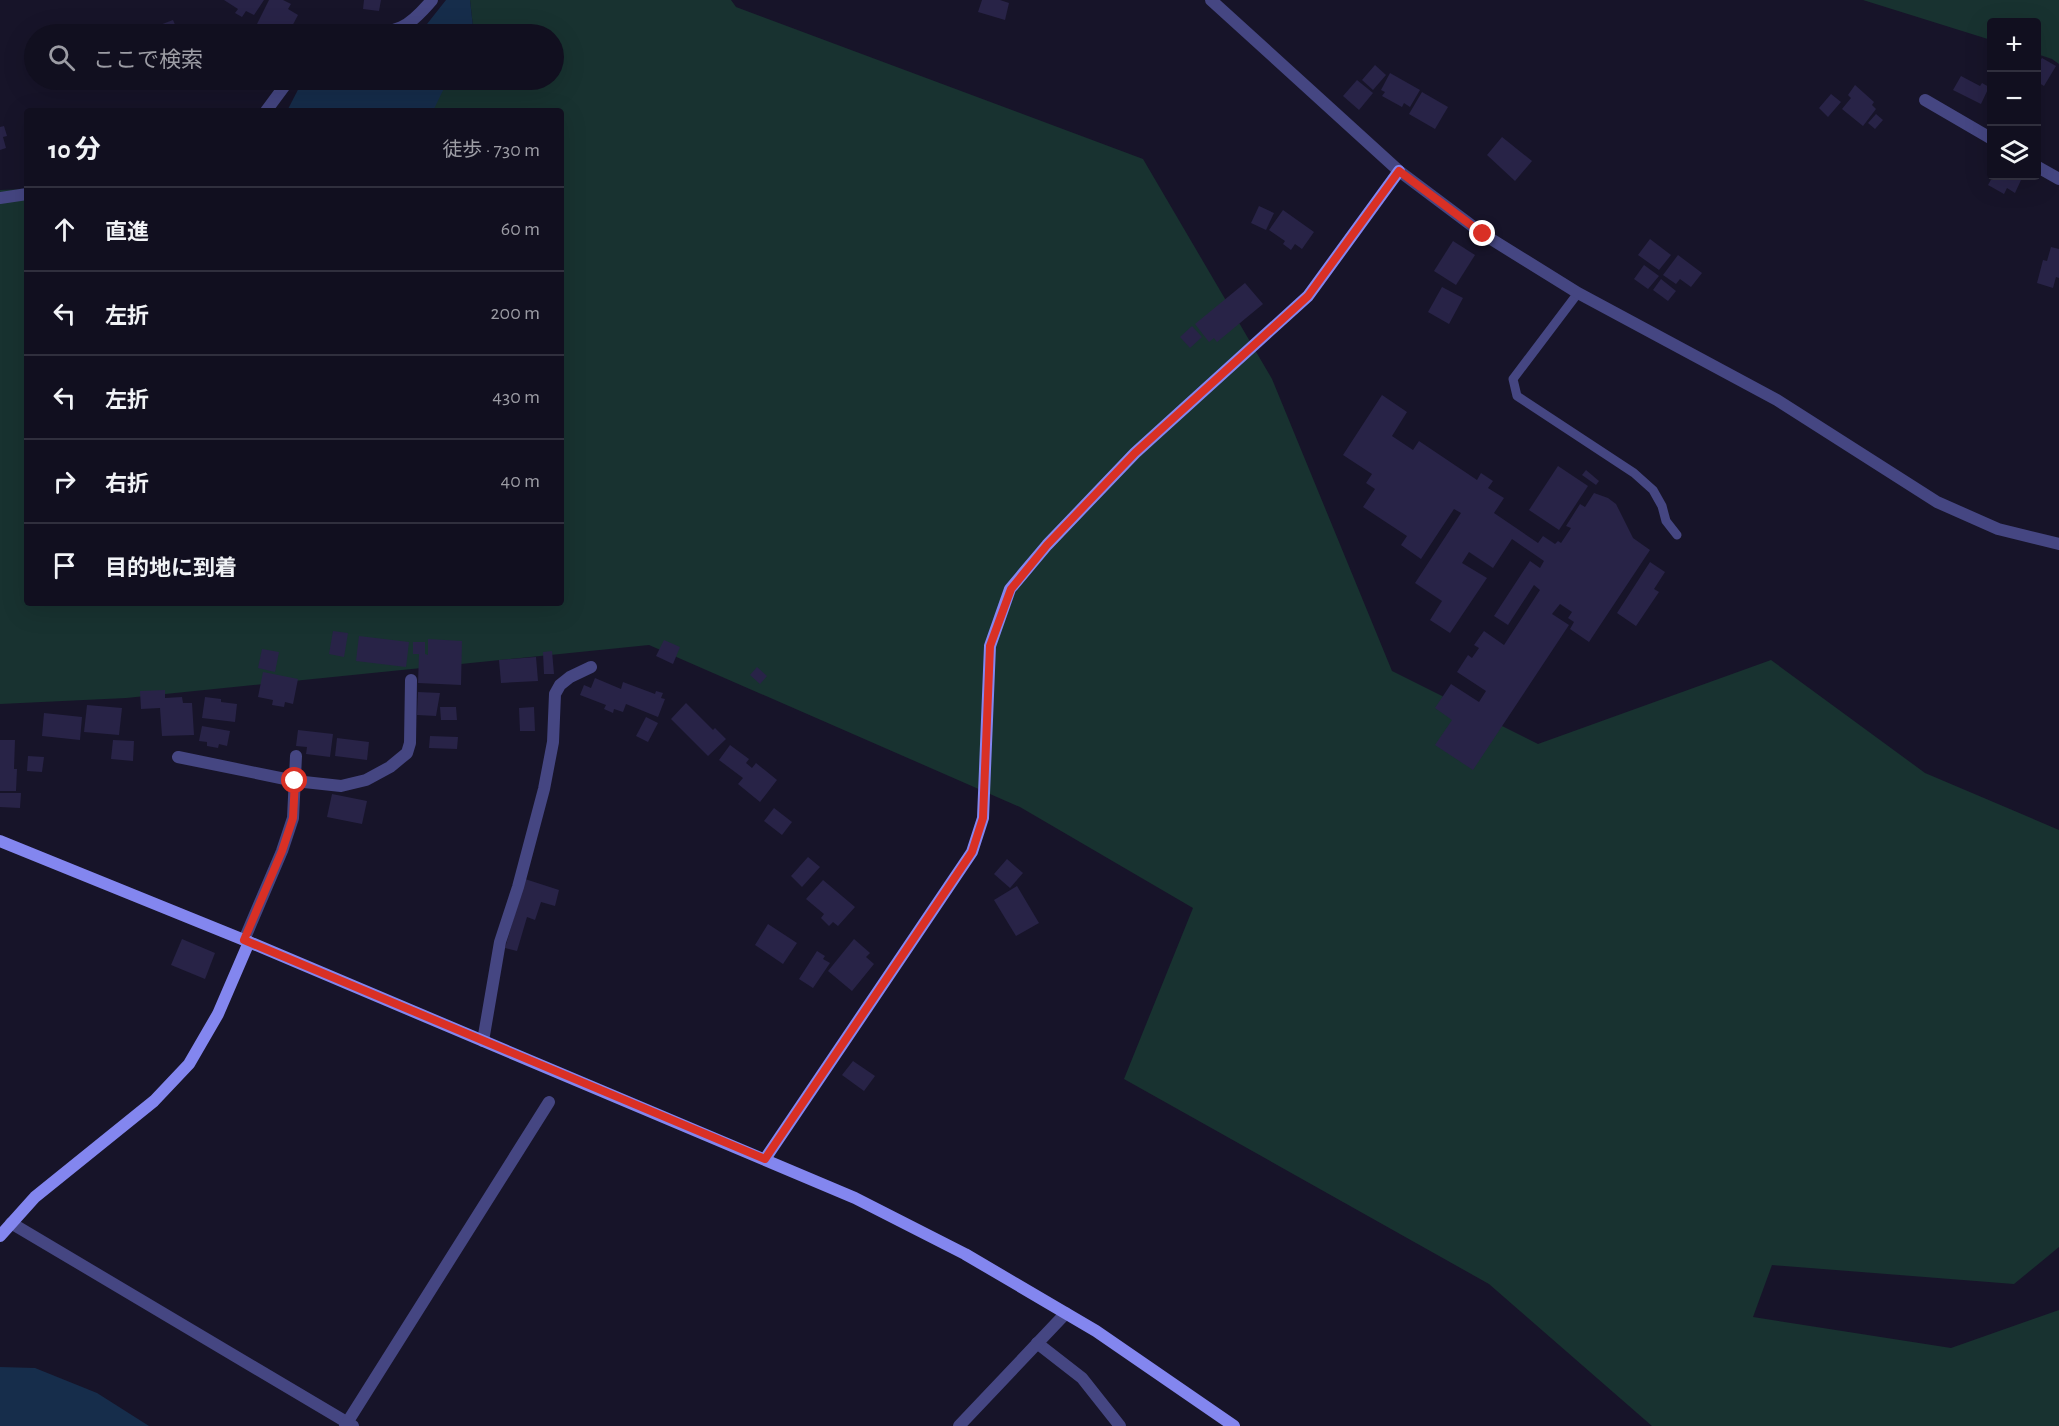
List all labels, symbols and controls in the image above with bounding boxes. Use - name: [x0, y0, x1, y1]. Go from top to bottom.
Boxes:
- map controls: [1987, 18, 2041, 180]
- button: +: [1987, 18, 2041, 72]
- search box: [24, 24, 564, 90]
- icon: search: [45, 41, 78, 74]
- text: ここで検索: [93, 49, 203, 71]
- button: −: [1987, 72, 2041, 126]
- button: layers: [1987, 126, 2041, 180]
- text: 10 分: [48, 137, 101, 163]
- text: 徒歩 · 730 m: [442, 140, 540, 160]
- icon: ahead: [48, 213, 81, 246]
- text: 60 m: [501, 219, 540, 239]
- route end: [1469, 220, 1495, 246]
- text: 直進: [105, 221, 149, 243]
- icon: left: [48, 297, 81, 330]
- text: 200 m: [490, 303, 540, 323]
- text: 左折: [105, 305, 149, 327]
- icon: left: [48, 381, 81, 414]
- text: 430 m: [492, 387, 540, 407]
- text: 左折: [105, 389, 149, 411]
- icon: right: [48, 465, 81, 498]
- text: 40 m: [501, 471, 540, 491]
- text: 右折: [105, 473, 149, 495]
- icon: arrive: [48, 549, 81, 582]
- text: 目的地に到着: [105, 557, 237, 579]
- route start: [281, 767, 307, 793]

